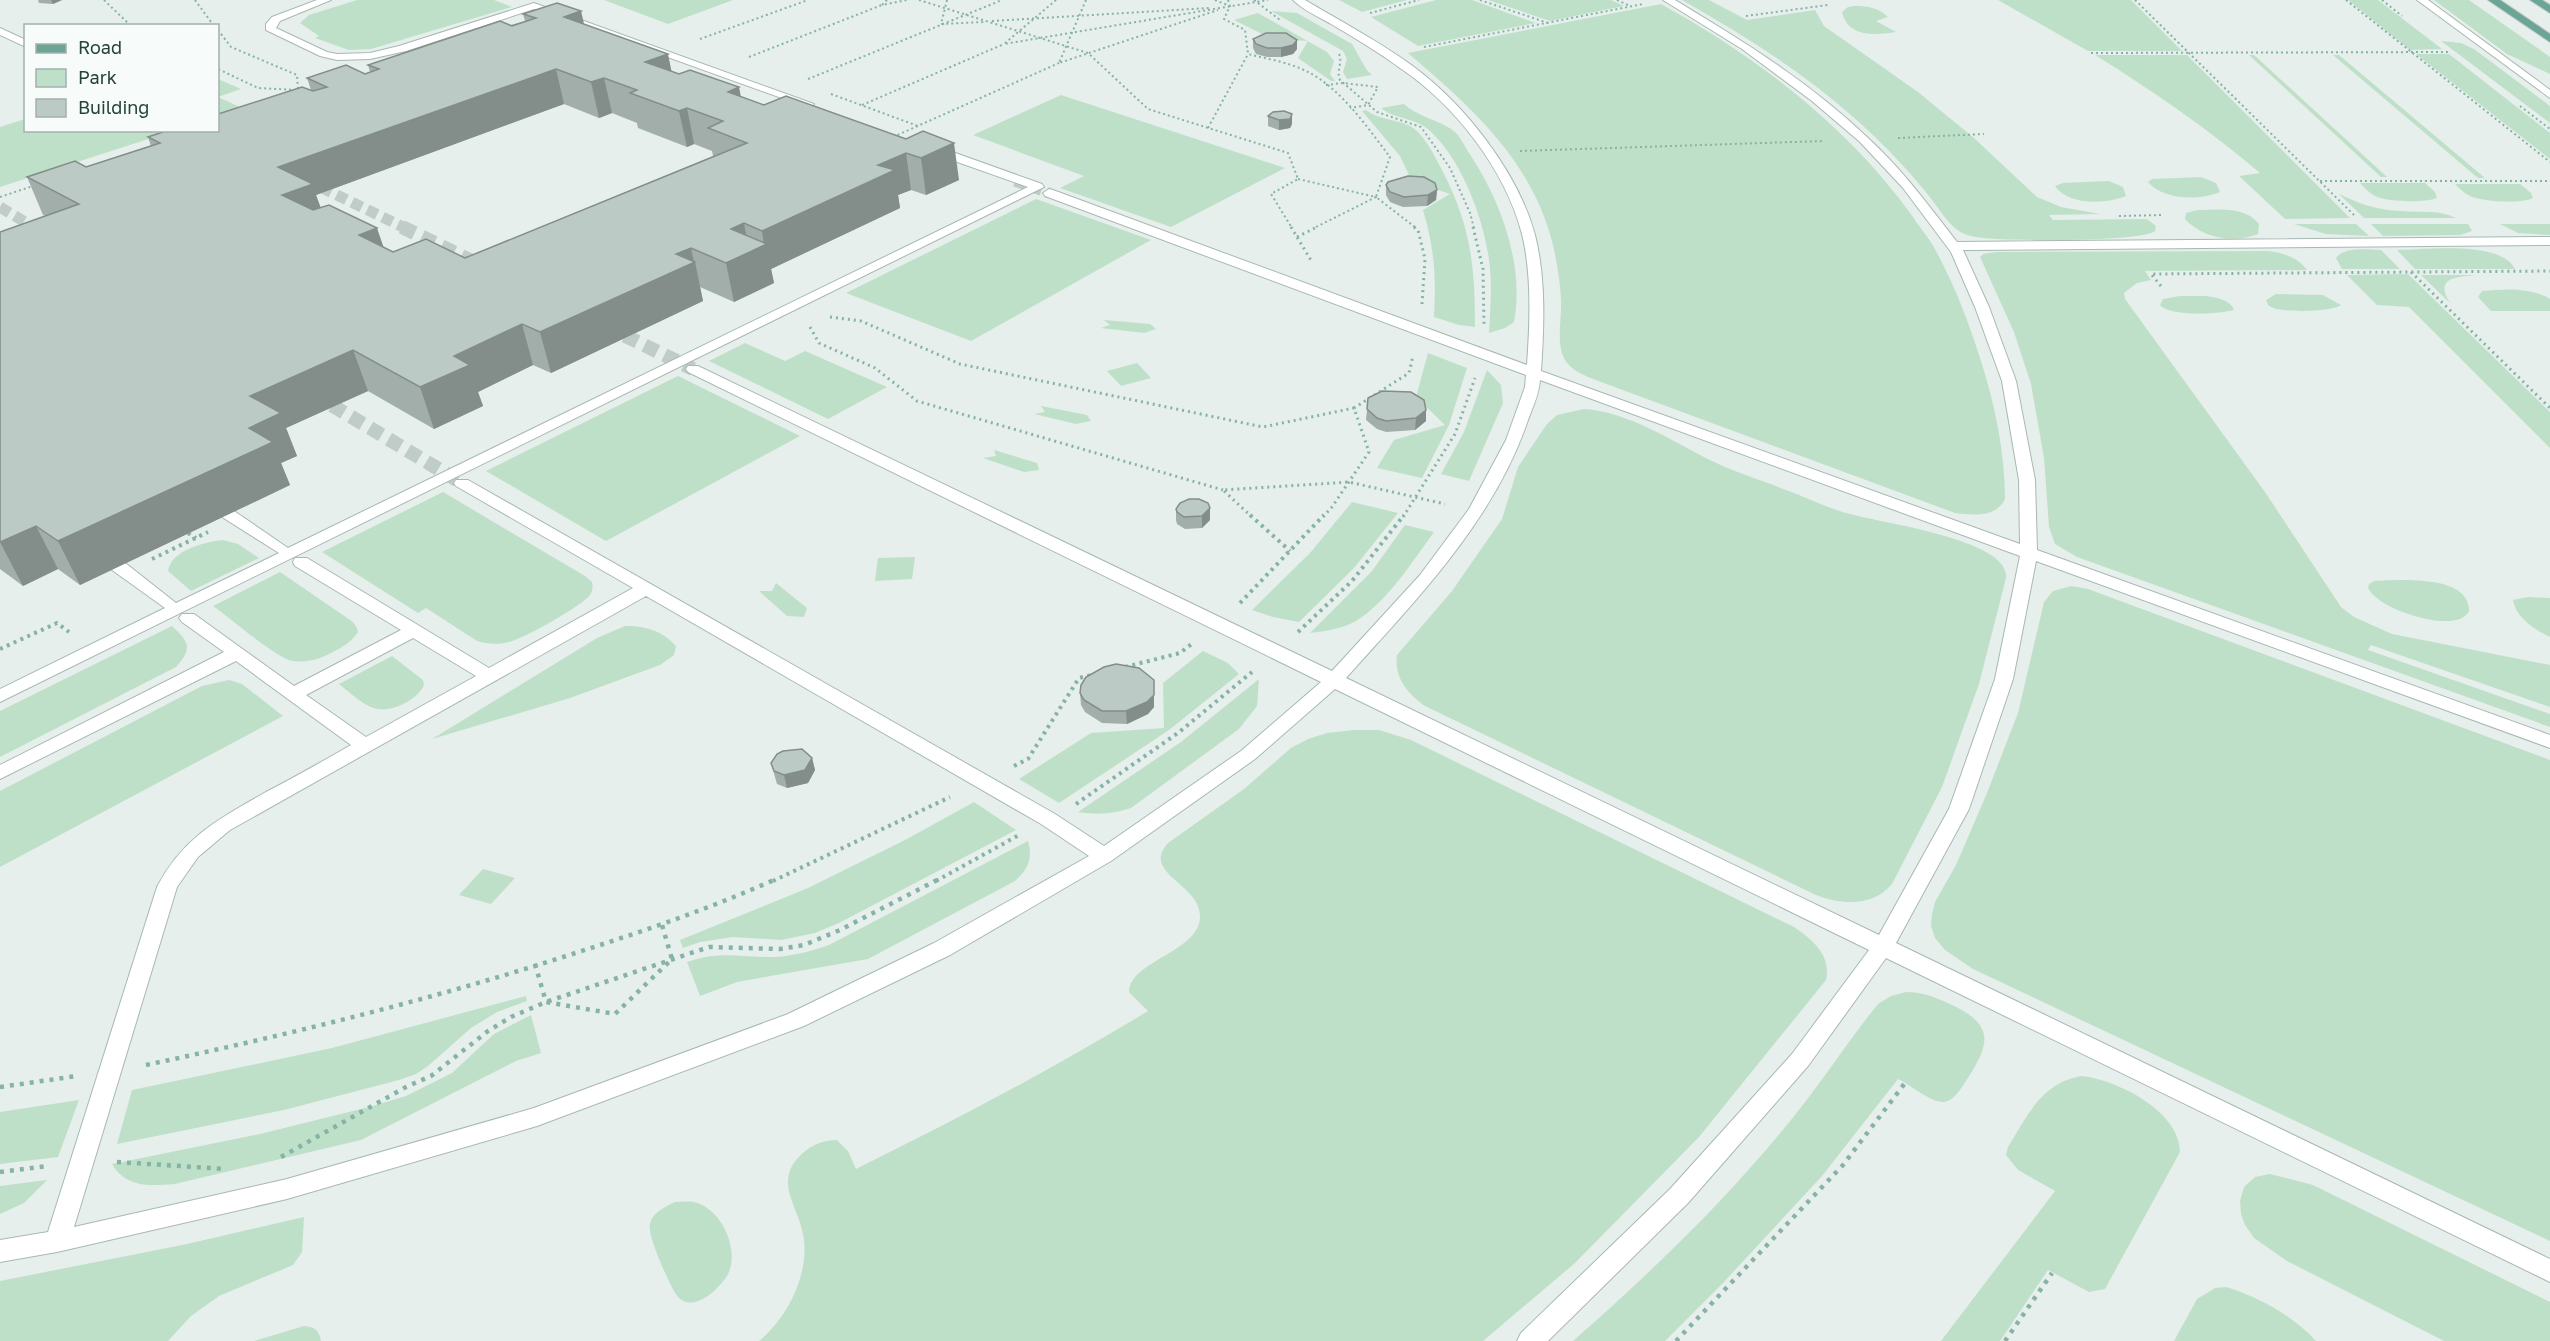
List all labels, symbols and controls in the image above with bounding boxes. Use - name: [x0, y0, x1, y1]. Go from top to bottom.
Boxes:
- legend: [24, 24, 219, 132]
- text: Road: [78, 36, 122, 58]
- text: Park: [78, 66, 117, 88]
- text: Building: [78, 96, 149, 118]

